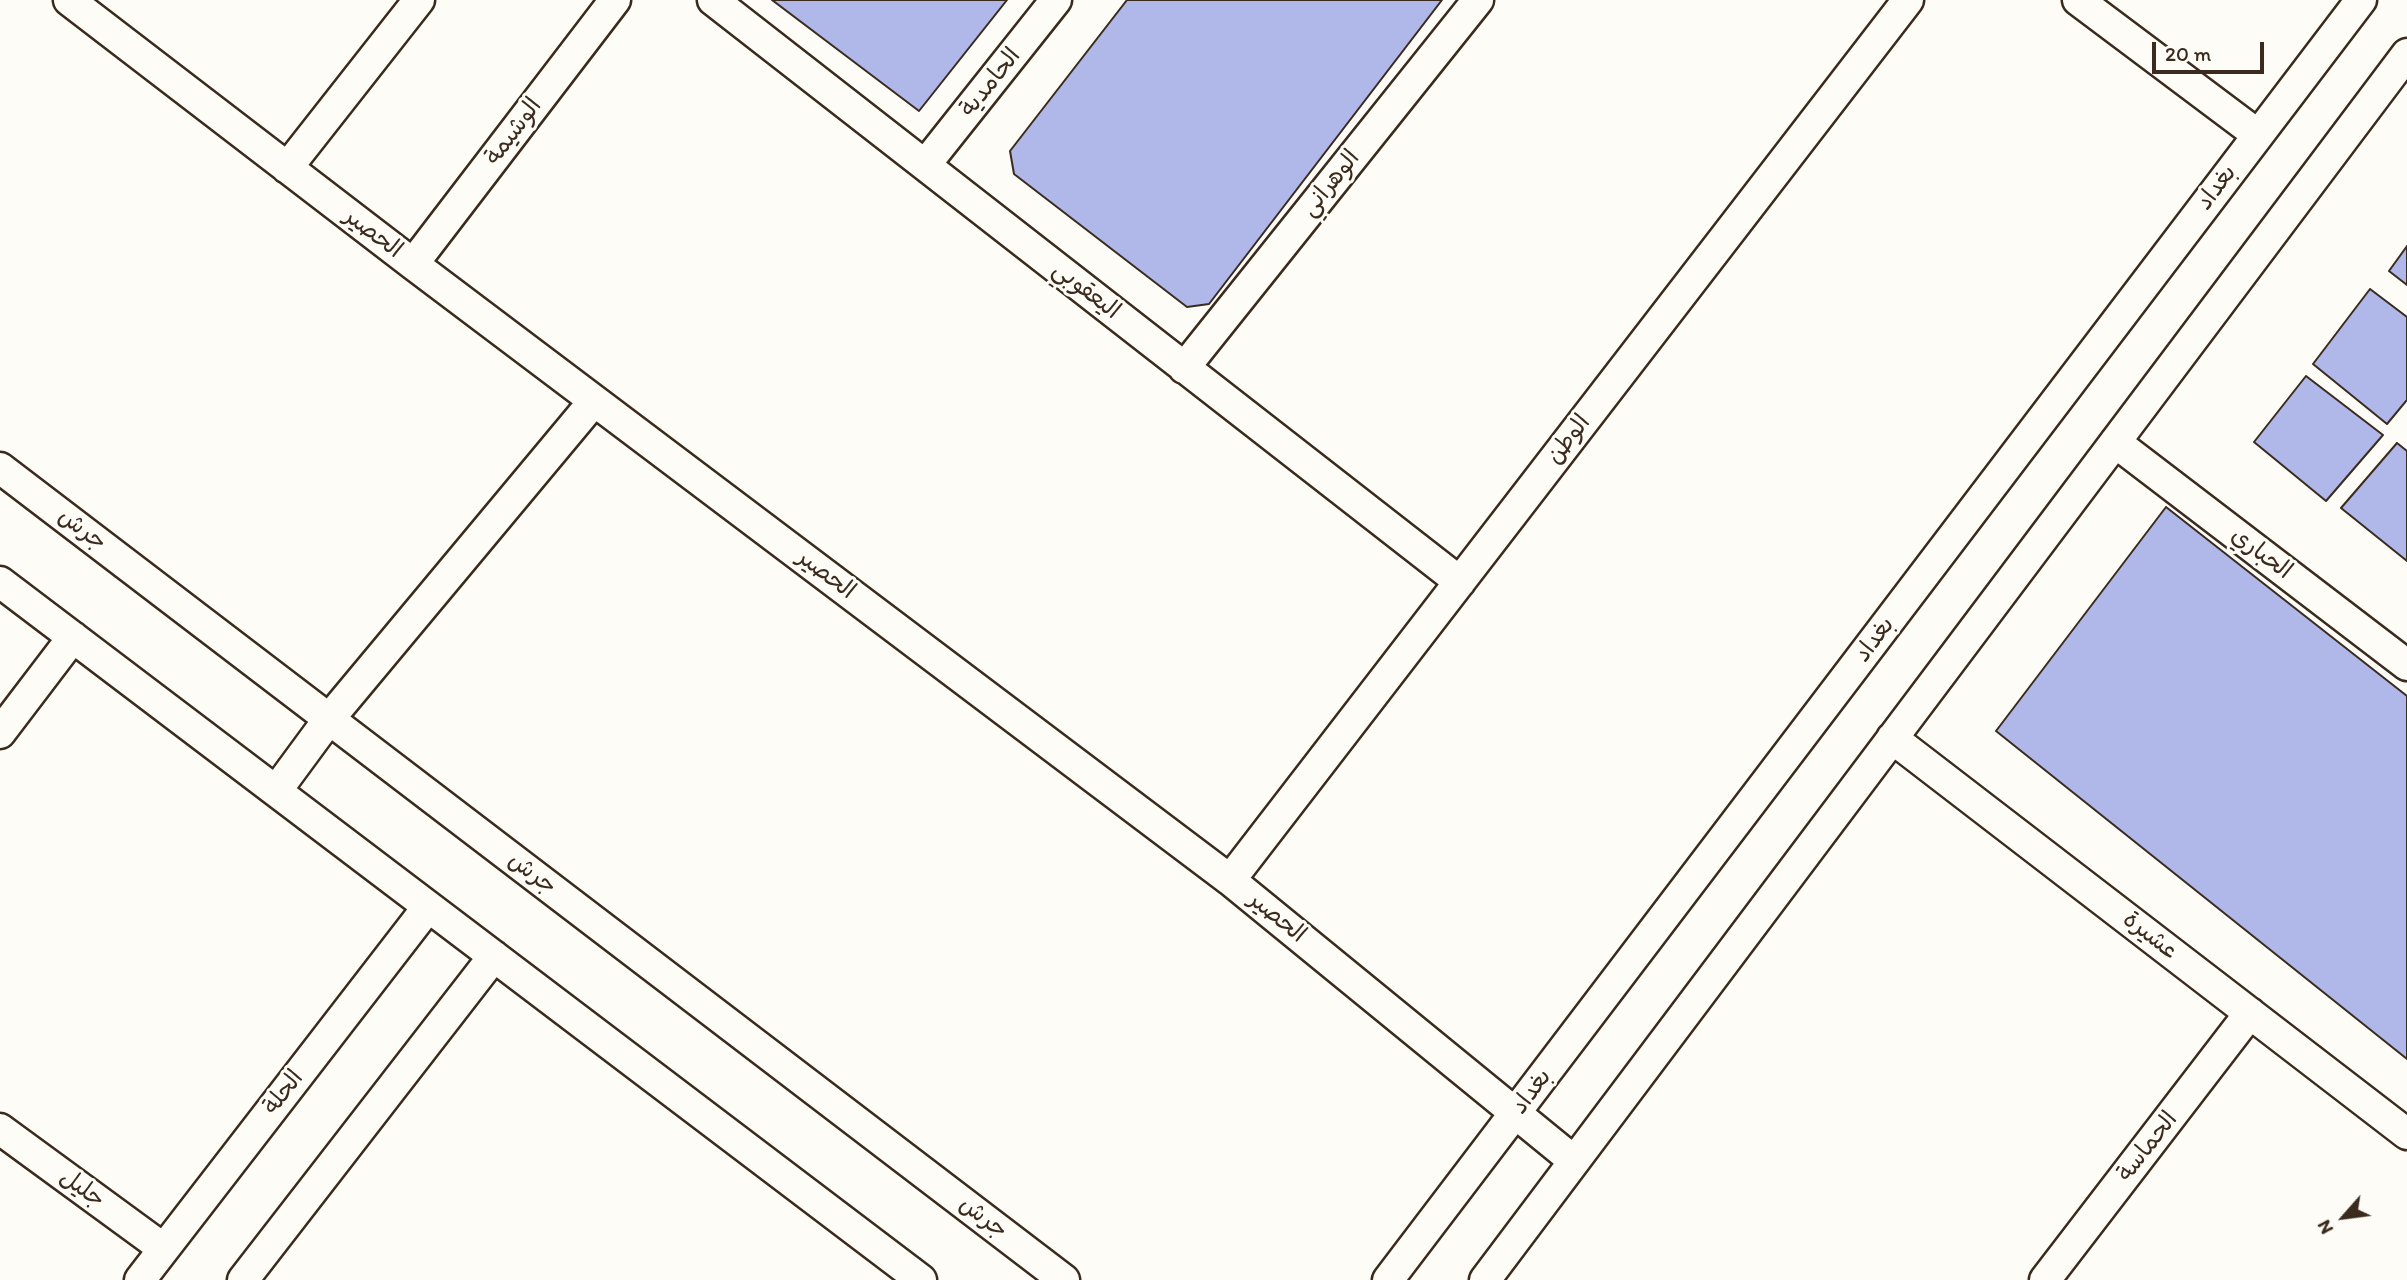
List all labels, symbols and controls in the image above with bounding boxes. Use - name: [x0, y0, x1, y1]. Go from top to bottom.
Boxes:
- scale bar: [2155, 28, 2267, 72]
- text: 20 m: [2165, 41, 2211, 66]
- street label: الحامدية: [954, 43, 1028, 123]
- street label: الوشيمة: [479, 93, 549, 171]
- street label: الوهراني: [1295, 145, 1367, 223]
- street label: بغداد: [2191, 160, 2243, 216]
- street label: الحصير: [338, 203, 408, 265]
- street label: اليعقوبي: [1046, 256, 1126, 326]
- street label: الوطن: [1541, 410, 1597, 470]
- street label: جرش: [52, 502, 112, 558]
- street label: الحباري: [2225, 522, 2297, 586]
- street label: الحصير: [791, 544, 861, 606]
- street label: بغداد: [1849, 612, 1901, 668]
- street label: جرش: [502, 846, 562, 902]
- street label: الحصير: [1242, 886, 1312, 950]
- street label: عشيرة: [2117, 906, 2183, 966]
- street label: بغداد: [1506, 1064, 1558, 1120]
- street label: الحلة: [258, 1065, 310, 1121]
- street label: الحماسة: [2112, 1106, 2184, 1188]
- street label: جليل: [54, 1163, 110, 1215]
- north arrow: [2309, 1182, 2379, 1252]
- street label: جرش: [953, 1190, 1013, 1246]
- text: N: [2312, 1216, 2338, 1238]

